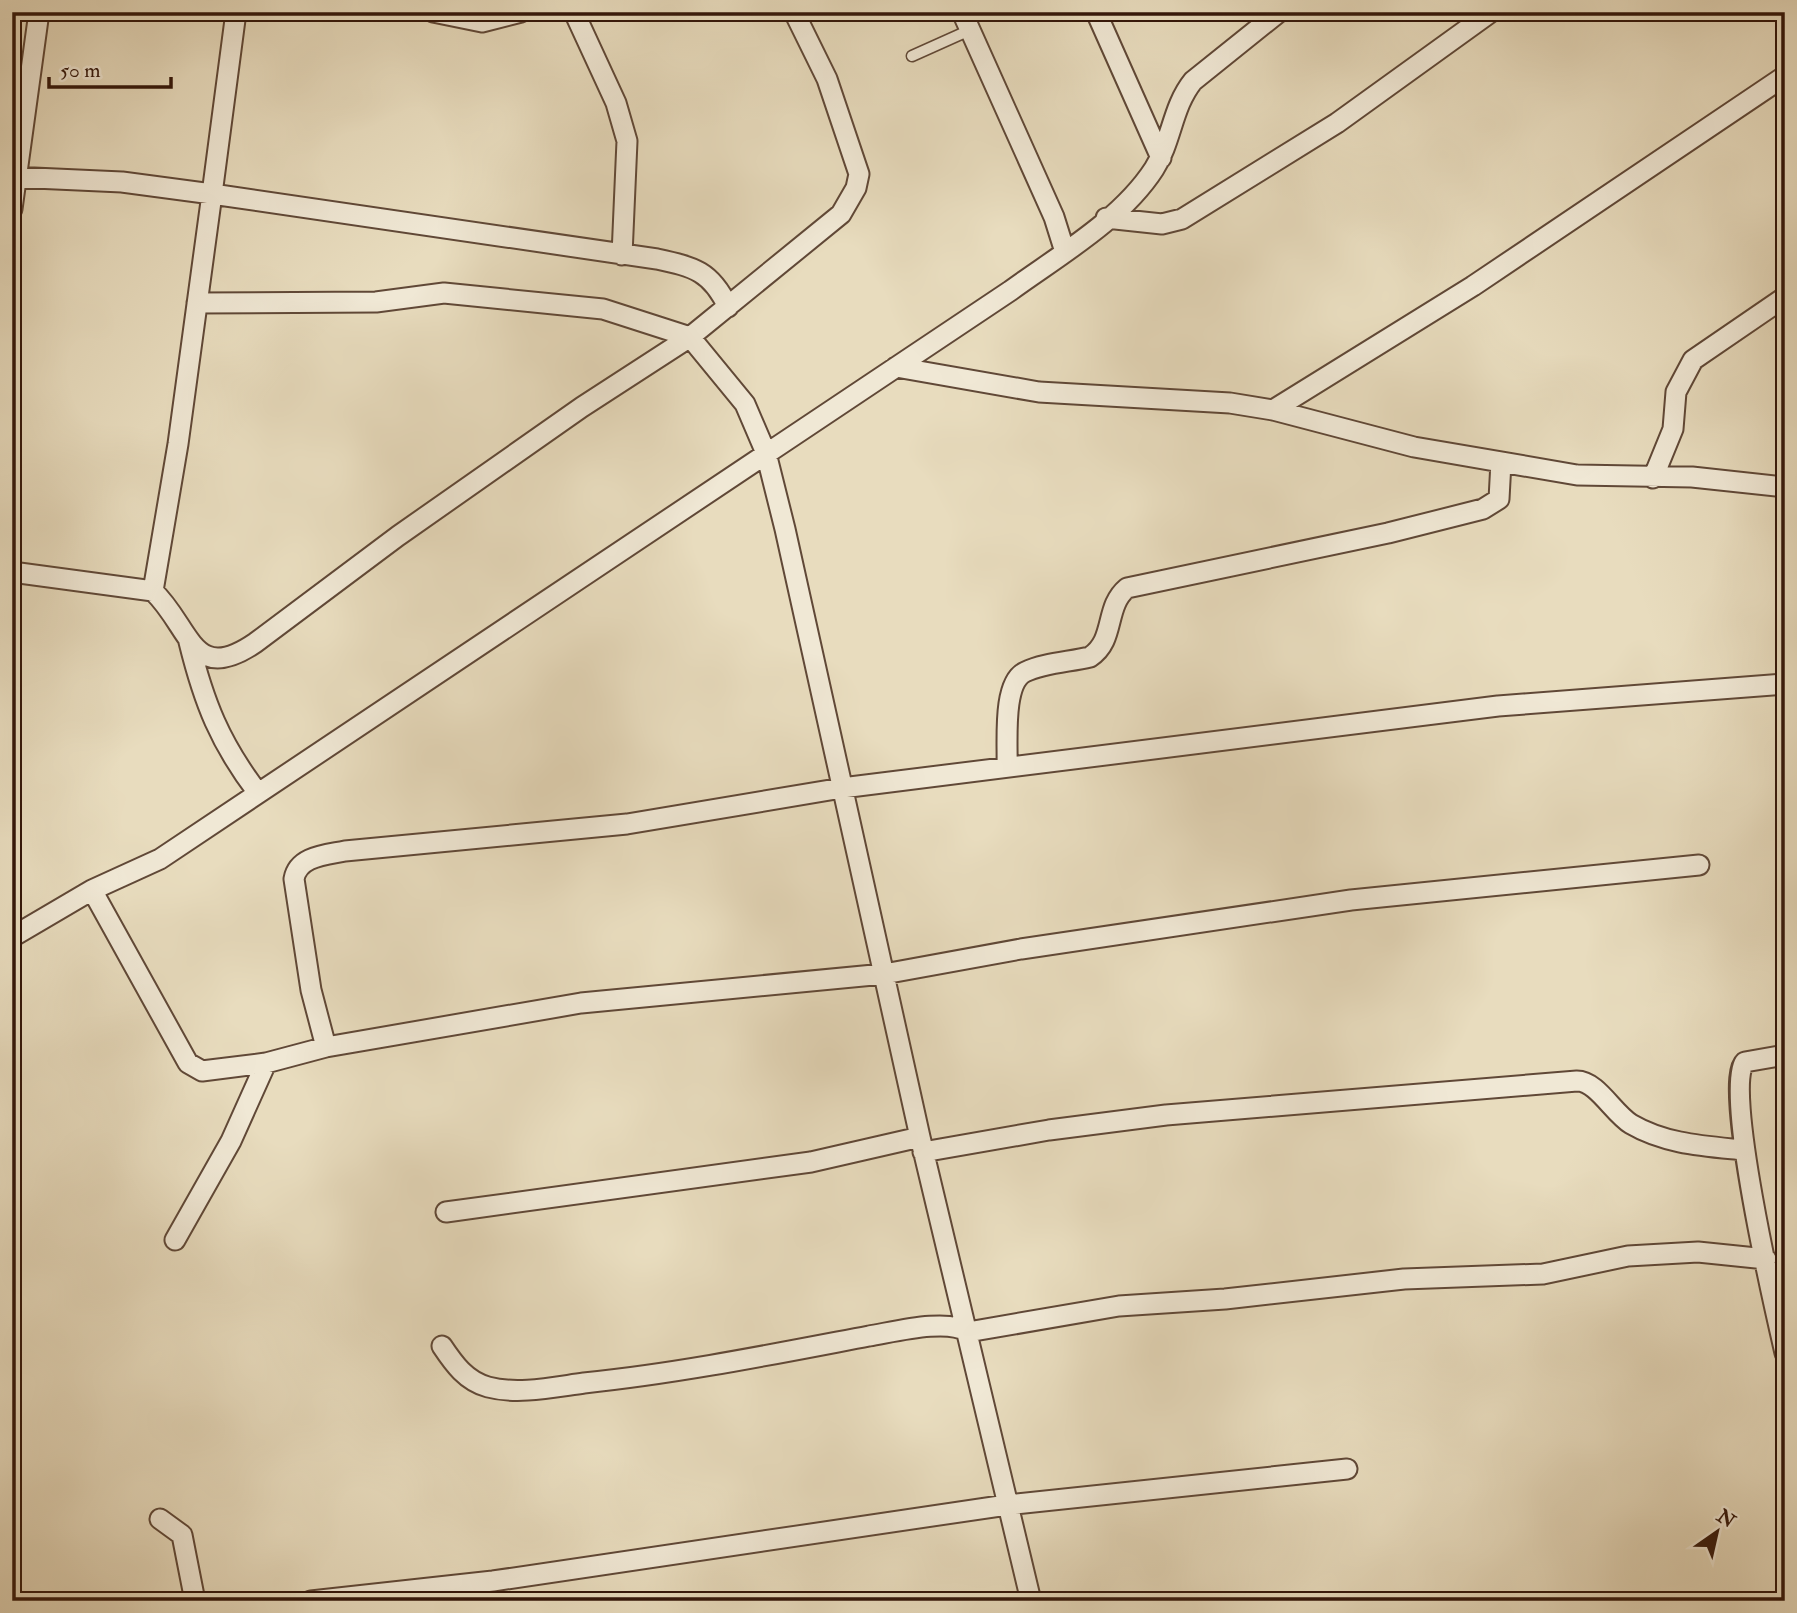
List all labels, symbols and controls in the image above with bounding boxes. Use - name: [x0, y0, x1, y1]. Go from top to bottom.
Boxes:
- scale bar: [49, 46, 172, 90]
- text: 50 m: [60, 57, 101, 84]
- north arrow: [1682, 1498, 1752, 1568]
- text: N: [1711, 1503, 1741, 1534]

